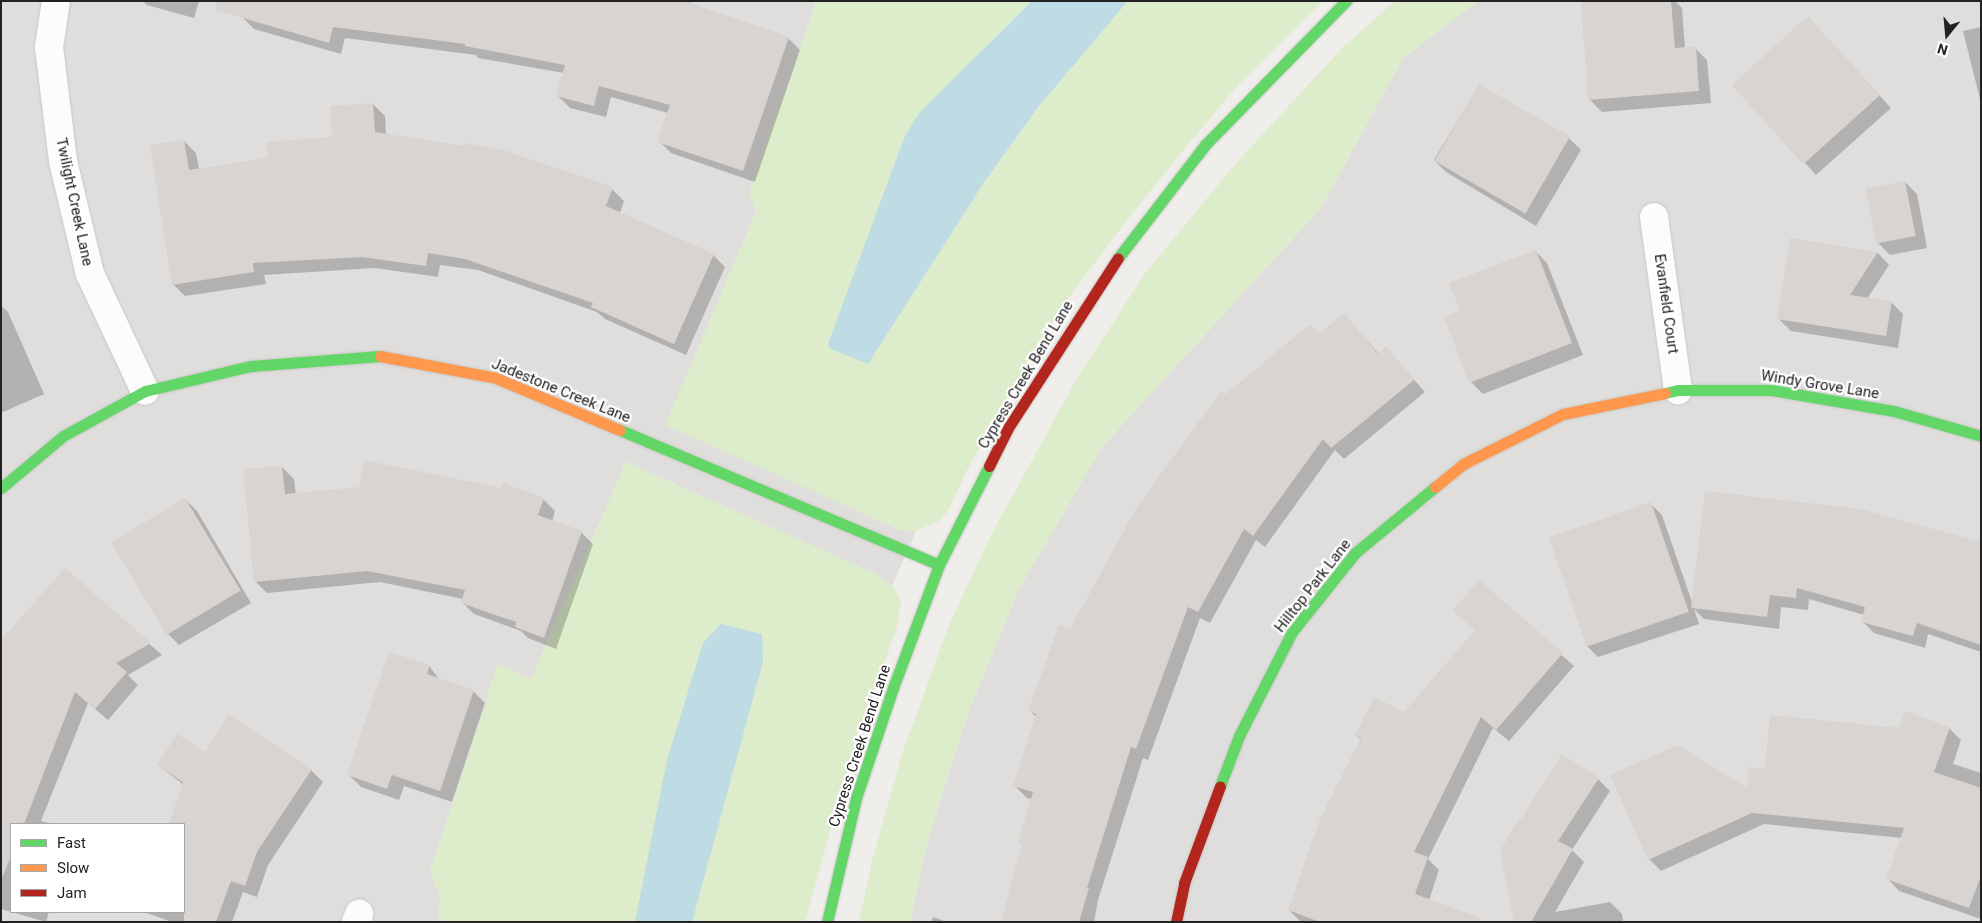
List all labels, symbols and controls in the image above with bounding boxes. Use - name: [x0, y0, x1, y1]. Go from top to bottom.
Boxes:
- north arrow: [1922, 10, 1972, 60]
- text: N: [1936, 40, 1950, 58]
- street label: Twilight Creek Lane: [52, 136, 96, 268]
- street label: Evanfield Court: [1650, 253, 1682, 355]
- street label: Cypress Creek Bend Lane: [975, 298, 1077, 452]
- street label: Jadestone Creek Lane: [489, 355, 633, 427]
- street label: Windy Grove Lane: [1760, 367, 1880, 403]
- street label: Hilltop Park Lane: [1271, 536, 1355, 636]
- street label: Cypress Creek Bend Lane: [825, 663, 895, 829]
- legend: [10, 823, 185, 913]
- text: Fast: [57, 834, 86, 852]
- text: Slow: [57, 859, 89, 877]
- text: Jam: [57, 884, 87, 902]

